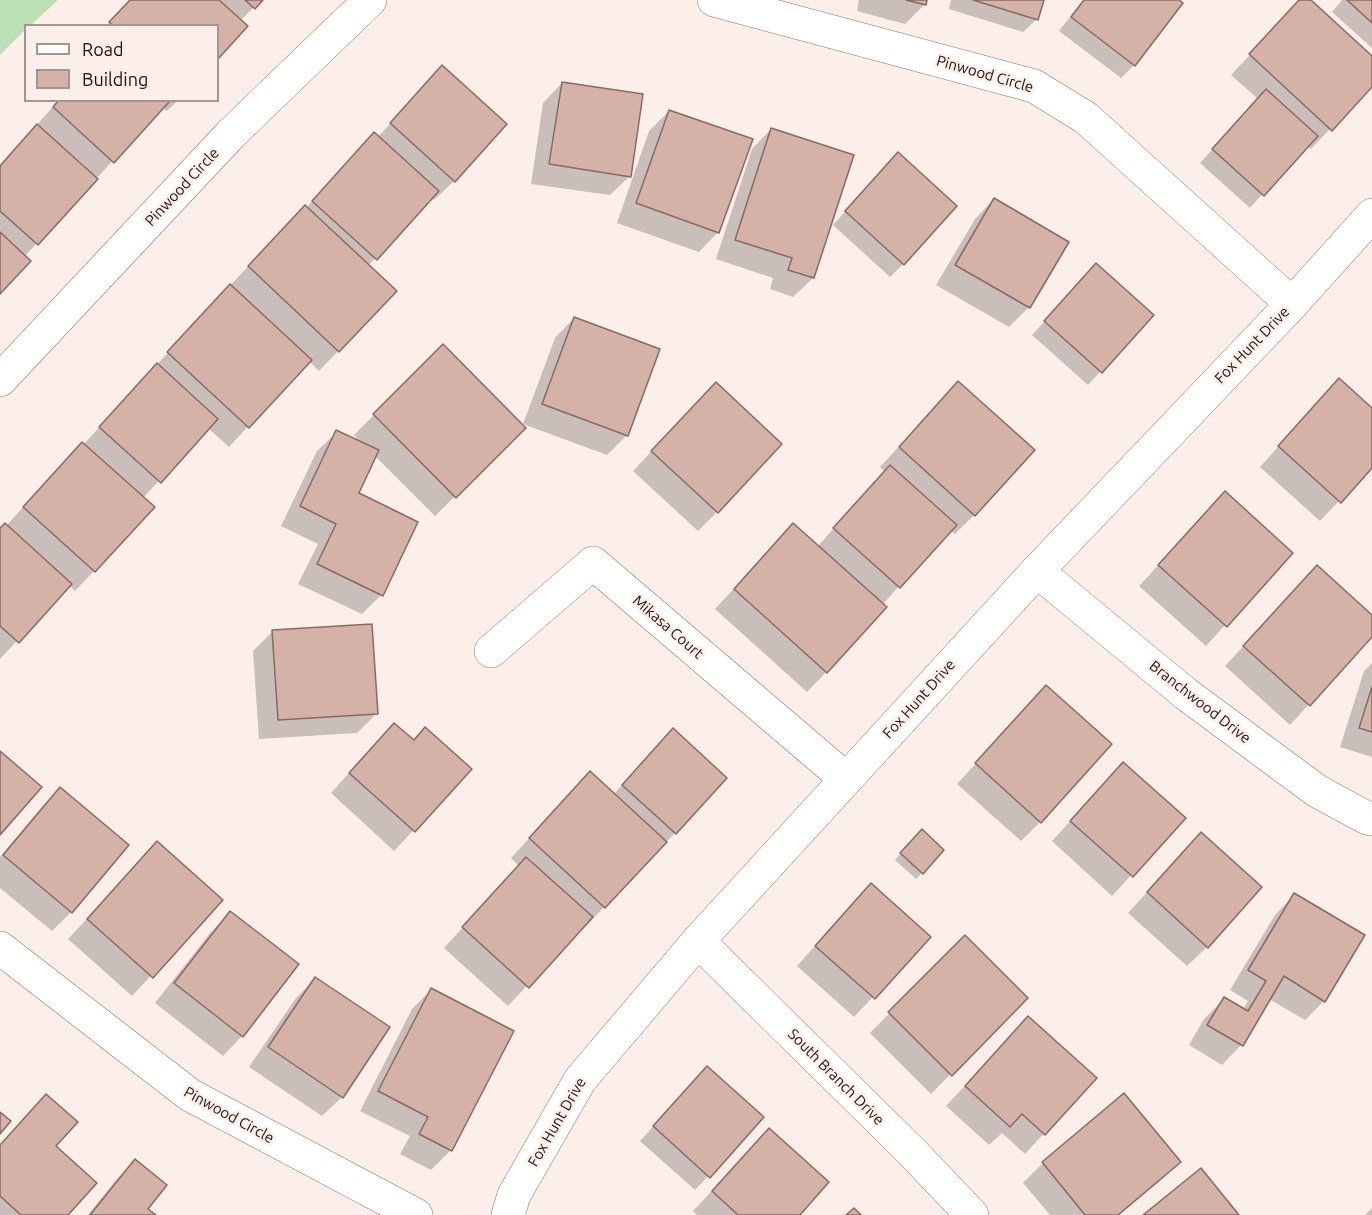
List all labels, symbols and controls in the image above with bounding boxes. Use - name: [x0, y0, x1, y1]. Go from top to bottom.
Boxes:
- legend: [24, 24, 219, 102]
- text: Road: [82, 39, 124, 59]
- street label: Pinwood Circle: [934, 52, 1036, 96]
- text: Building: [82, 69, 148, 89]
- street label: Pinwood Circle: [141, 144, 223, 230]
- street label: Fox Hunt Drive: [1211, 303, 1293, 387]
- street label: Mikasa Court: [629, 591, 707, 663]
- street label: Fox Hunt Drive: [879, 656, 959, 742]
- street label: Branchwood Drive: [1146, 657, 1254, 747]
- street label: South Branch Drive: [784, 1025, 888, 1129]
- street label: Fox Hunt Drive: [524, 1074, 590, 1170]
- street label: Pinwood Circle: [181, 1083, 277, 1147]

